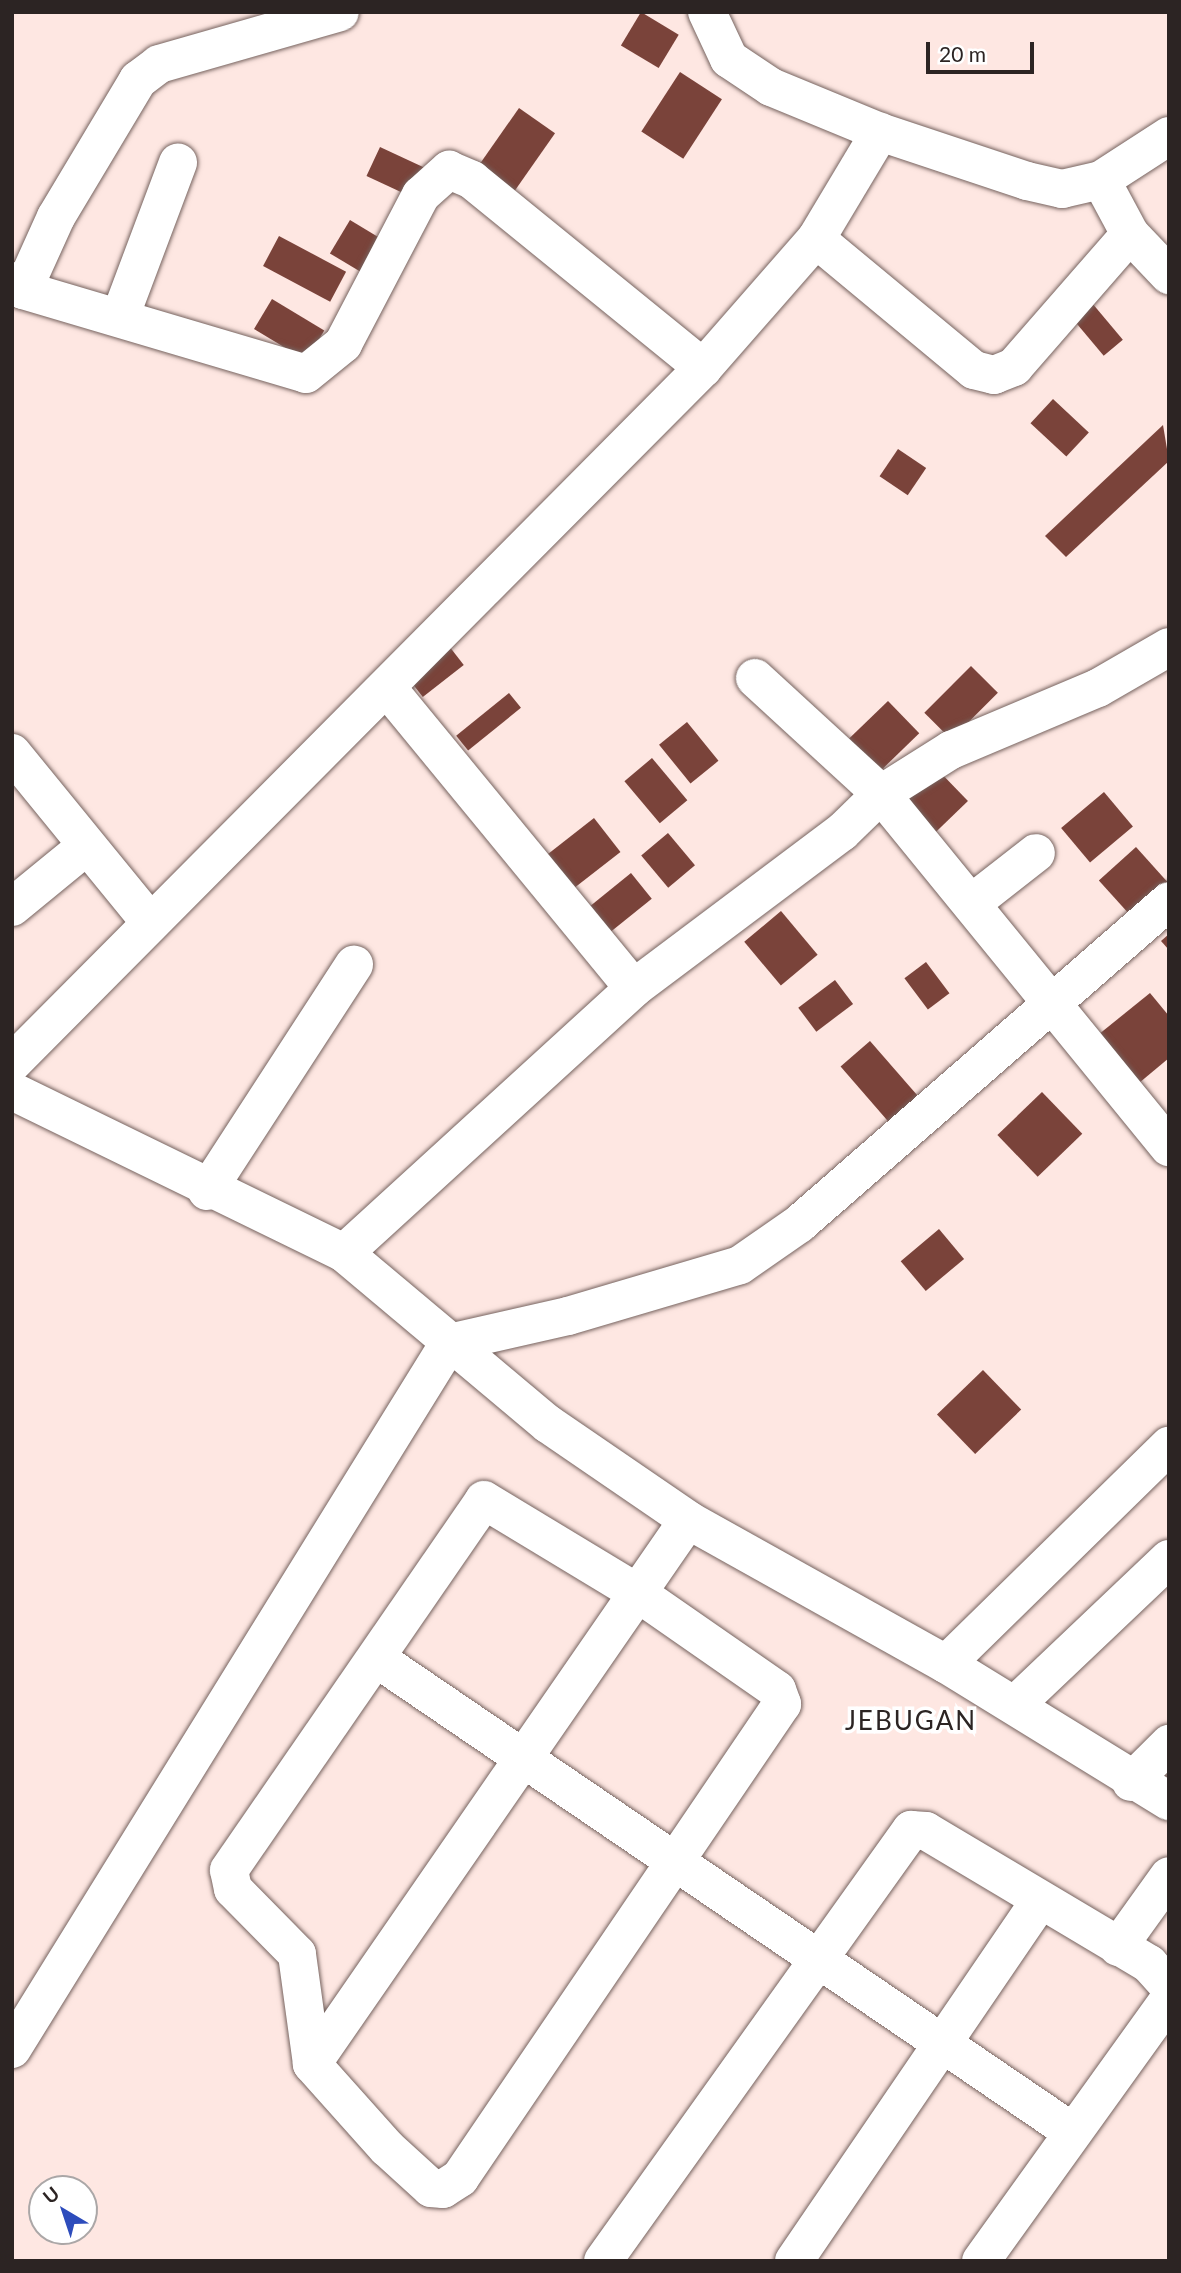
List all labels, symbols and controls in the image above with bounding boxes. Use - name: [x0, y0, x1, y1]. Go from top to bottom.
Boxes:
- scale bar: [929, 28, 1038, 72]
- text: 20 m: [939, 41, 986, 66]
- district label: JEBUGAN: [846, 1705, 976, 1737]
- north arrow: [28, 2175, 98, 2245]
- text: U: [38, 2181, 63, 2208]

